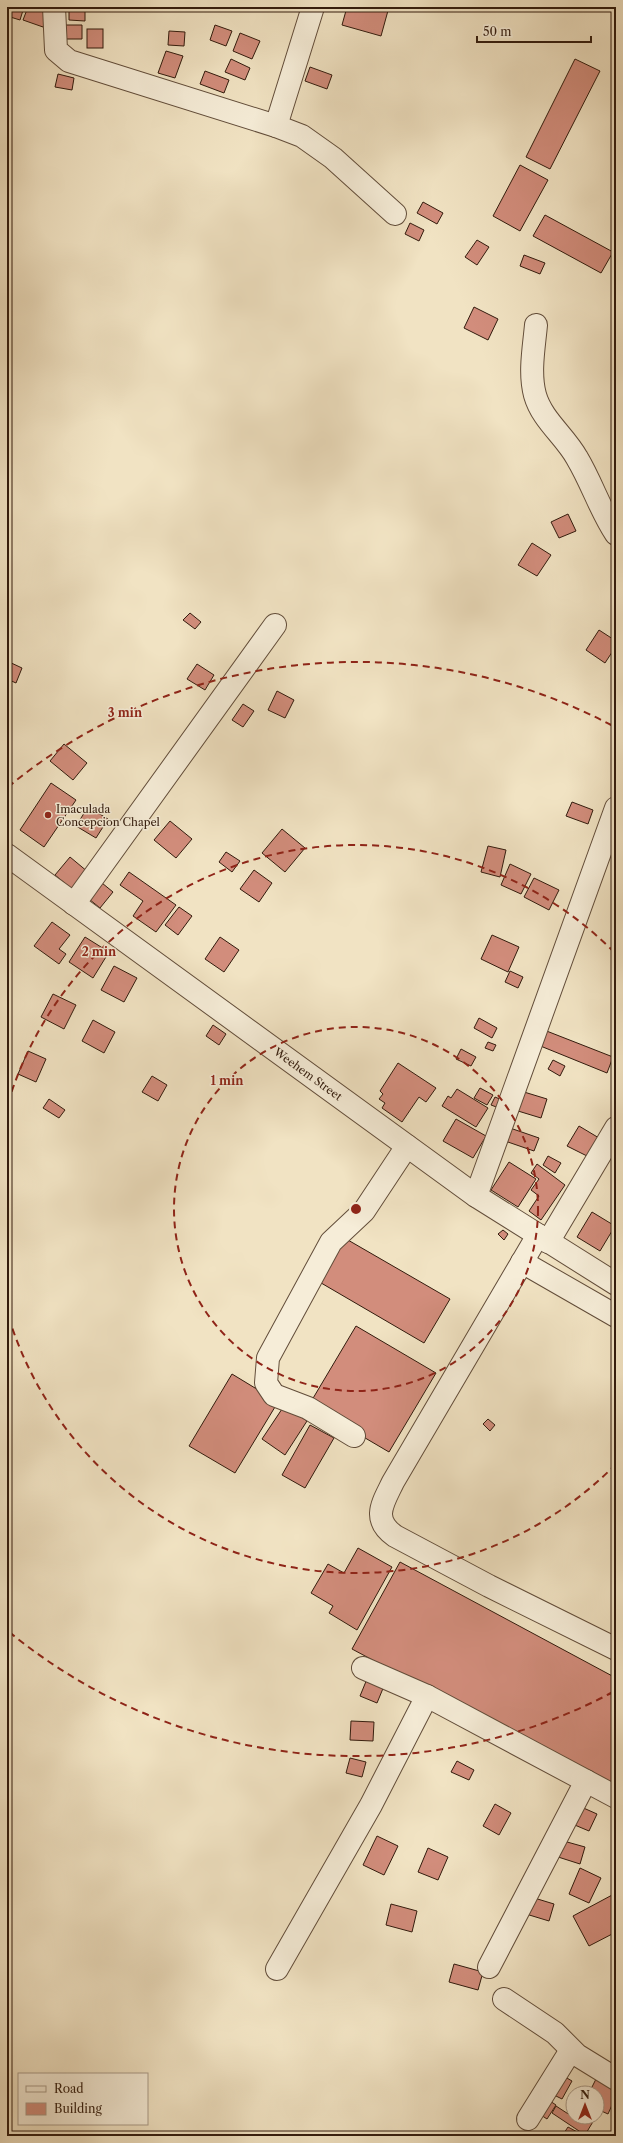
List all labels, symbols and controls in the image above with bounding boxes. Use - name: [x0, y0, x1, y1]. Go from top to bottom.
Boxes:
- scale bar: [477, 18, 591, 44]
- text: 50 m: [483, 24, 512, 39]
- text: 3 min: [108, 705, 143, 720]
- place label: Imaculada Concepcion Chapel: [56, 802, 161, 829]
- marker: Imaculada Concepcion Chapel: [43, 810, 53, 820]
- text: 2 min: [82, 944, 117, 959]
- street label: Weehem Street: [270, 1044, 345, 1103]
- text: 1 min: [211, 1073, 244, 1088]
- centre of rings: [349, 1202, 363, 1216]
- legend: [18, 2073, 148, 2125]
- text: Road: [54, 2081, 84, 2096]
- north arrow: [565, 2085, 605, 2125]
- text: N: [580, 2088, 590, 2102]
- text: Building: [54, 2101, 102, 2116]

